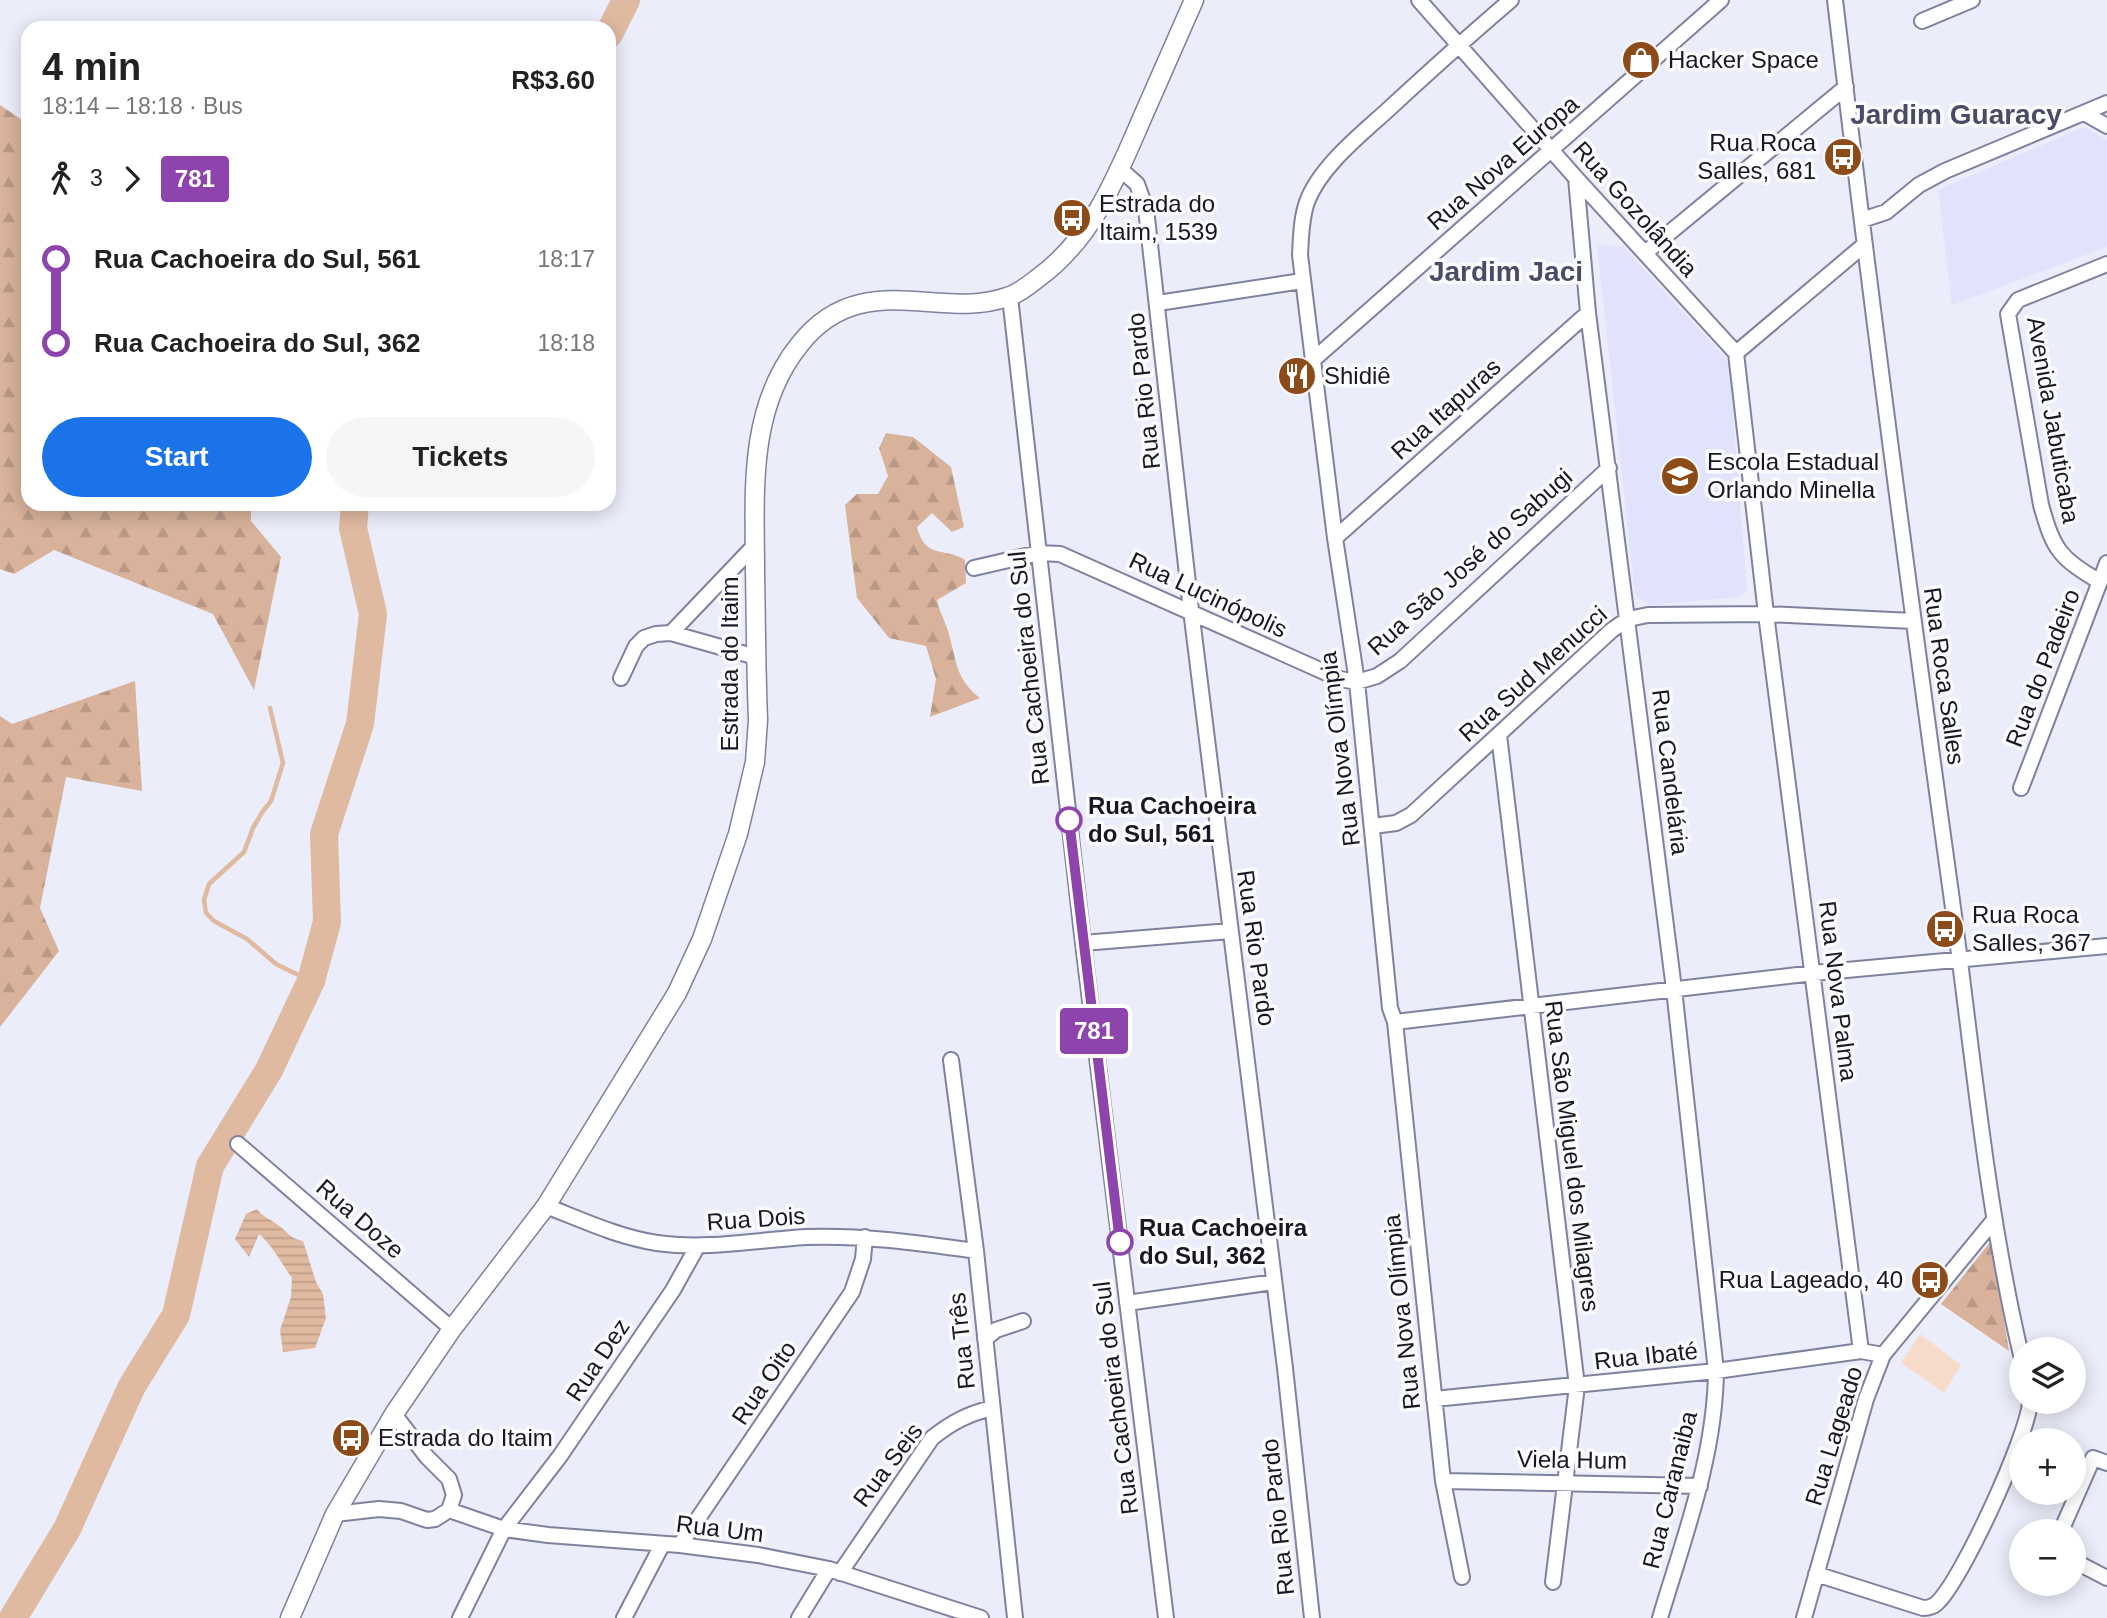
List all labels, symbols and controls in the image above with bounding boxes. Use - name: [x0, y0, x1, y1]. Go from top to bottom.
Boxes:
- shop icon: Hacker Space: [1620, 39, 1662, 81]
- text: 4 min: [42, 46, 141, 88]
- place label: Hacker Space: [1668, 46, 1819, 73]
- text: R$3.60: [511, 65, 595, 95]
- street label: Rua Nova Europa: [1422, 89, 1584, 235]
- text: 18:14 – 18:18 · Bus: [42, 93, 243, 119]
- district label: Jardim Guaracy: [1850, 99, 2062, 130]
- place label: Rua Roca Salles, 681: [1697, 129, 1817, 184]
- street label: Rua Gozolândia: [1568, 136, 1703, 282]
- bus stop icon: Rua Roca Salles, 681: [1822, 136, 1864, 178]
- icon: walk: [42, 160, 80, 198]
- icon: forward: [113, 160, 151, 198]
- text: 3: [90, 165, 103, 191]
- text: 781: [175, 165, 215, 192]
- place label: Estrada do Itaim, 1539: [1099, 190, 1218, 245]
- bus stop icon: Estrada do Itaim, 1539: [1051, 197, 1093, 239]
- text: Rua Cachoeira do Sul, 561: [94, 244, 421, 274]
- text: 18:17: [537, 246, 595, 272]
- district label: Jardim Jaci: [1429, 256, 1583, 287]
- street label: Rua Rio Pardo: [1122, 311, 1165, 471]
- street label: Avenida Jabuticaba: [2022, 315, 2085, 526]
- text: Rua Cachoeira do Sul, 362: [94, 328, 421, 358]
- text: 18:18: [537, 330, 595, 356]
- street label: Rua Itapuras: [1386, 353, 1506, 465]
- restaurant icon: Shidiê: [1276, 355, 1318, 397]
- place label: Shidiê: [1324, 362, 1391, 389]
- button: Start: [42, 417, 312, 497]
- button: Tickets: [326, 417, 595, 497]
- place label: Escola Estadual Orlando Minella: [1707, 448, 1879, 503]
- school or university icon: Escola Estadual Orlando Minella: [1659, 455, 1701, 497]
- street label: Rua São José do Sabugi: [1362, 463, 1577, 660]
- street label: Rua Lucinópolis: [1125, 546, 1291, 643]
- street label: Rua Cachoeira do Sul: [1003, 550, 1054, 786]
- street label: Estrada do Itaim: [716, 577, 743, 751]
- street label: Rua do Padeiro: [2000, 585, 2085, 751]
- street label: Rua Roca Salles: [1919, 586, 1970, 766]
- street label: Rua Sud Menucci: [1453, 600, 1612, 747]
- street label: Rua Nova Olímpia: [1314, 649, 1365, 848]
- street label: Rua Candelária: [1647, 688, 1694, 857]
- place label: Rua Cachoeira do Sul, 561: [1088, 792, 1257, 847]
- marker: Rua Cachoeira do Sul, 561: [1056, 807, 1082, 833]
- street label: Rua Rio Pardo: [1232, 868, 1281, 1028]
- street label: Rua Nova Palma: [1814, 899, 1863, 1083]
- place label: Rua Roca Salles, 367: [1972, 901, 2091, 956]
- bus stop icon: Rua Roca Salles, 367: [1924, 908, 1966, 950]
- street label: Rua São Miguel dos Milagres: [1540, 999, 1605, 1313]
- line badge: 781: [1054, 1008, 1134, 1054]
- text: 781: [1074, 1017, 1114, 1044]
- street label: Rua Doze: [311, 1173, 409, 1264]
- street label: Rua Dois: [706, 1202, 806, 1235]
- street label: Rua Nova Olímpia: [1378, 1212, 1425, 1411]
- place label: Rua Cachoeira do Sul, 362: [1139, 1214, 1308, 1269]
- marker: Rua Cachoeira do Sul, 362: [1107, 1229, 1133, 1255]
- bus stop icon: Rua Lageado, 40: [1909, 1259, 1951, 1301]
- place label: Rua Lageado, 40: [1719, 1266, 1903, 1293]
- street label: Rua Cachoeira do Sul: [1088, 1280, 1143, 1516]
- street label: Rua Três: [943, 1291, 980, 1391]
- street label: Rua Dez: [560, 1313, 635, 1406]
- street label: Rua Oito: [726, 1336, 801, 1430]
- street label: Rua Ibaté: [1593, 1337, 1699, 1374]
- map controls: [2009, 1337, 2086, 1596]
- button: layers: [2009, 1337, 2086, 1414]
- street label: Rua Lageado: [1800, 1363, 1868, 1509]
- street label: Rua Caranaiba: [1637, 1408, 1702, 1571]
- bus stop icon: Estrada do Itaim: [330, 1417, 372, 1459]
- street label: Rua Seis: [848, 1418, 928, 1512]
- place label: Estrada do Itaim: [378, 1424, 553, 1451]
- button: +: [2009, 1428, 2086, 1505]
- street label: Rua Rio Pardo: [1256, 1437, 1299, 1597]
- street label: Viela Hum: [1517, 1445, 1627, 1474]
- street label: Rua Um: [675, 1510, 765, 1547]
- button: −: [2009, 1519, 2086, 1596]

